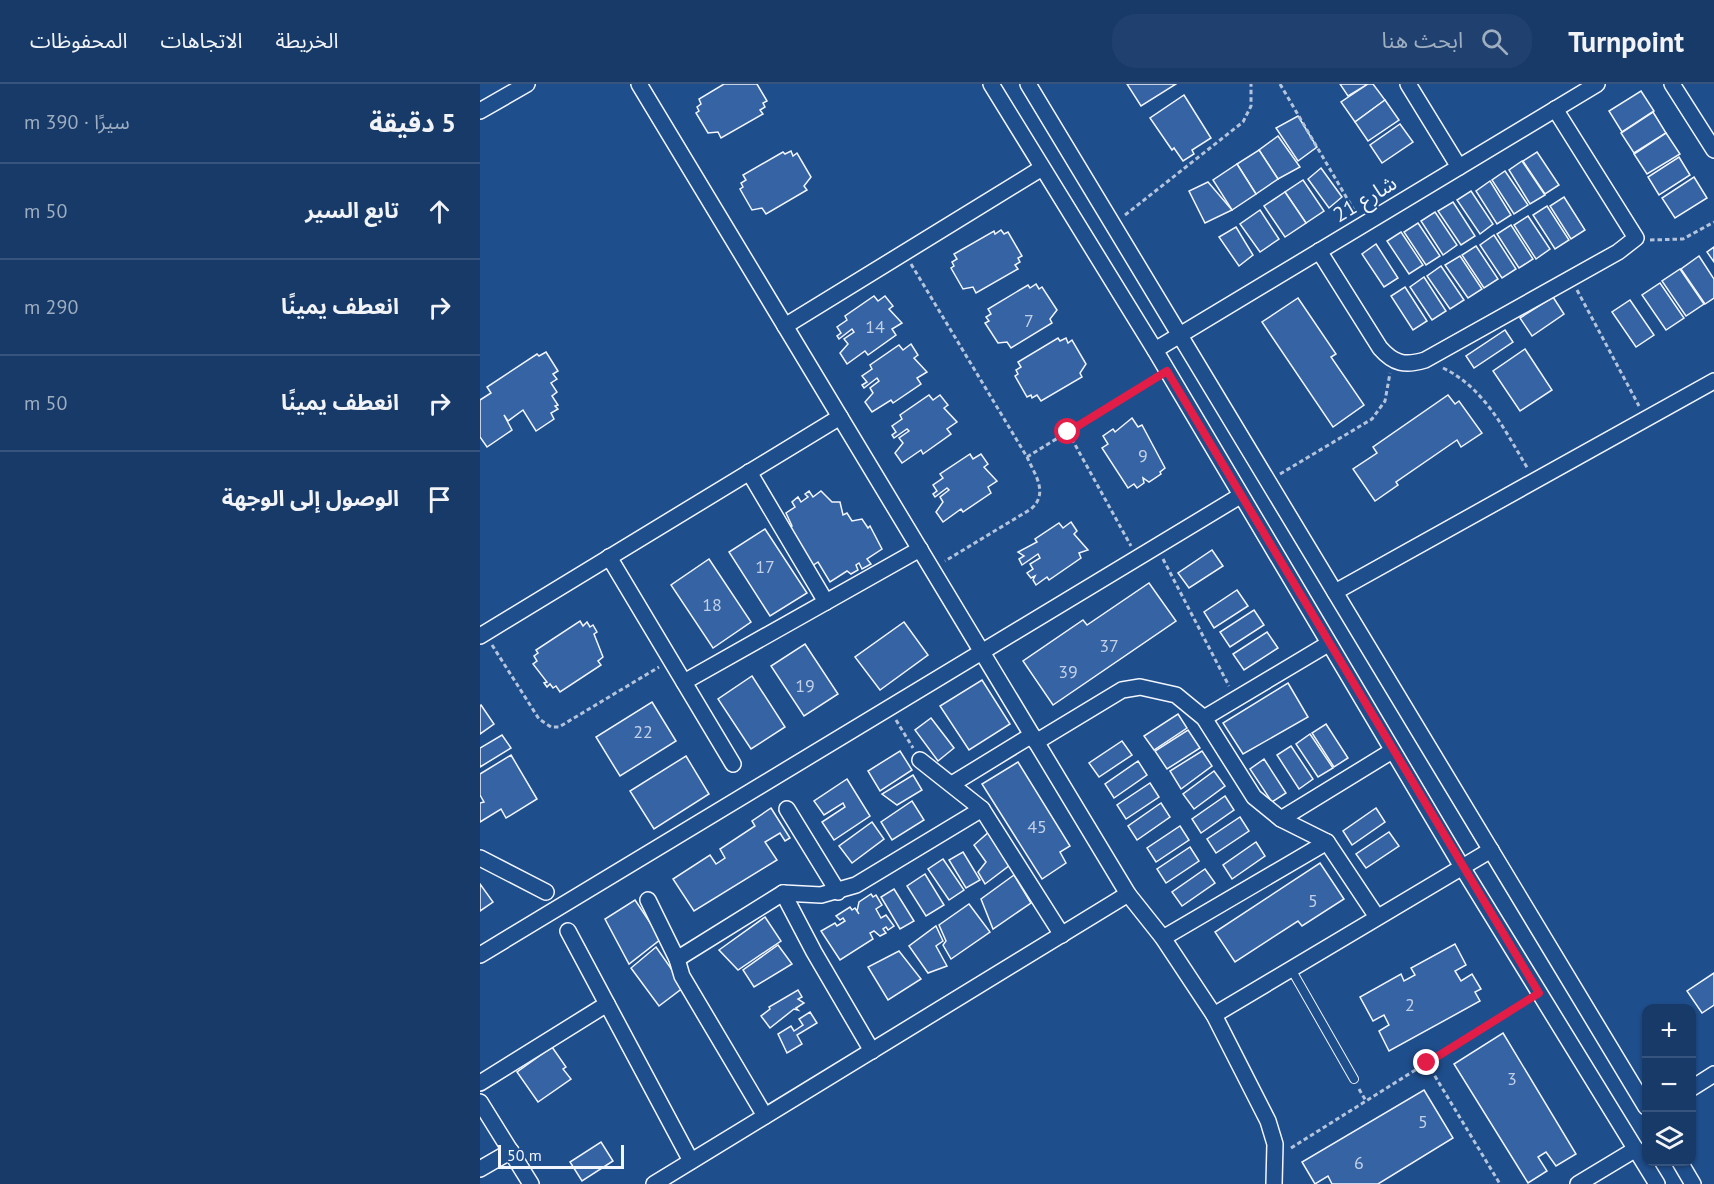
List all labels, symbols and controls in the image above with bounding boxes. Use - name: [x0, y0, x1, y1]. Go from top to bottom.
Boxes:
- search box: [1112, 14, 1532, 68]
- text: Turnpoint: [1568, 23, 1684, 60]
- icon: search: [1478, 25, 1511, 58]
- text: ابحث هنا: [1381, 26, 1463, 54]
- text: المحفوظات: [30, 27, 127, 54]
- text: الاتجاهات: [160, 27, 242, 54]
- text: الخريطة: [275, 27, 338, 54]
- text: 5 دقيقة: [369, 106, 456, 139]
- text: سيرًا · 390 m: [24, 109, 130, 135]
- street label: شارع 21: [1328, 169, 1402, 230]
- icon: ahead: [423, 195, 456, 228]
- text: تابع السير: [305, 196, 399, 224]
- text: 50 m: [24, 198, 67, 224]
- icon: right: [423, 291, 456, 324]
- text: انعطف يمينًا: [281, 292, 399, 320]
- text: 290 m: [24, 294, 78, 320]
- house number: 7: [1024, 309, 1034, 332]
- house number: 14: [865, 315, 885, 338]
- icon: right: [423, 387, 456, 420]
- text: انعطف يمينًا: [281, 388, 399, 416]
- text: 50 m: [24, 390, 67, 416]
- route start: [1054, 418, 1080, 444]
- house number: 9: [1138, 444, 1148, 467]
- icon: arrive: [423, 483, 456, 516]
- text: الوصول إلى الوجهة: [222, 484, 399, 512]
- house number: 17: [755, 555, 775, 578]
- house number: 18: [702, 593, 722, 616]
- house number: 37: [1099, 634, 1119, 657]
- house number: 39: [1058, 660, 1078, 683]
- house number: 19: [795, 674, 815, 697]
- house number: 22: [633, 720, 653, 743]
- house number: 45: [1027, 815, 1047, 838]
- house number: 5: [1308, 889, 1318, 912]
- house number: 2: [1405, 993, 1415, 1016]
- map controls: [1642, 1004, 1696, 1166]
- button: +: [1642, 1004, 1696, 1058]
- route end: [1413, 1049, 1439, 1075]
- button: −: [1642, 1058, 1696, 1112]
- house number: 3: [1507, 1067, 1517, 1090]
- house number: 5: [1418, 1110, 1428, 1133]
- button: layers: [1642, 1112, 1696, 1166]
- scale bar: [498, 1142, 624, 1170]
- text: 50 m: [507, 1145, 542, 1165]
- house number: 6: [1354, 1151, 1364, 1174]

